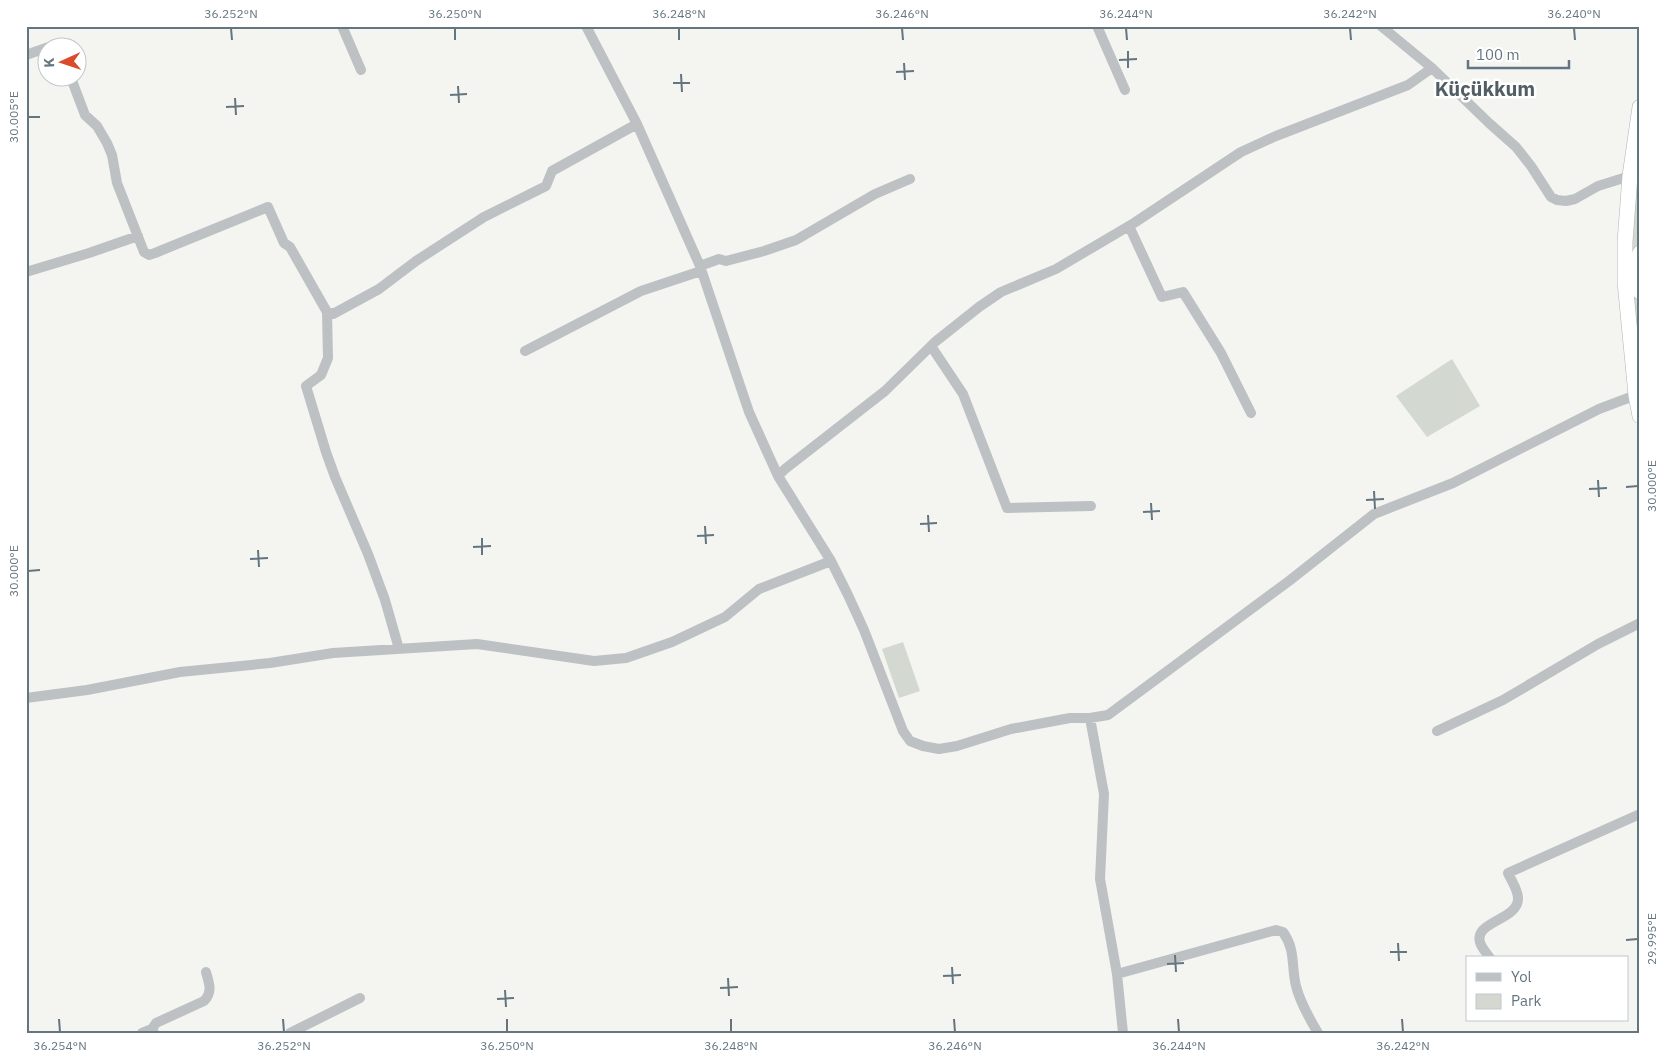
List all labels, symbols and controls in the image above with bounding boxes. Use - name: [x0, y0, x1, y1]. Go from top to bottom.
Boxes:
- text: 36.252°N: [204, 6, 258, 21]
- text: 36.250°N: [428, 6, 482, 21]
- text: 36.248°N: [652, 6, 706, 21]
- text: 36.246°N: [875, 6, 929, 21]
- text: 36.244°N: [1099, 6, 1153, 21]
- text: 36.242°N: [1323, 6, 1377, 21]
- text: 36.240°N: [1547, 6, 1601, 21]
- north arrow: [38, 38, 88, 88]
- scale bar: [1468, 38, 1570, 70]
- text: 100 m: [1476, 45, 1520, 64]
- text: K: [40, 57, 58, 68]
- district label: Küçükkum: [1435, 75, 1535, 102]
- text: 30.005°E: [6, 91, 21, 143]
- text: 30.000°E: [1644, 460, 1659, 512]
- text: 30.000°E: [6, 545, 21, 597]
- text: 29.995°E: [1644, 913, 1659, 965]
- legend: [1466, 956, 1628, 1022]
- text: Yol: [1511, 967, 1532, 986]
- text: Park: [1511, 991, 1541, 1010]
- text: 36.254°N: [33, 1038, 87, 1053]
- text: 36.252°N: [257, 1038, 311, 1053]
- text: 36.250°N: [480, 1038, 534, 1053]
- text: 36.248°N: [704, 1038, 758, 1053]
- text: 36.246°N: [928, 1038, 982, 1053]
- text: 36.244°N: [1152, 1038, 1206, 1053]
- text: 36.242°N: [1376, 1038, 1430, 1053]

